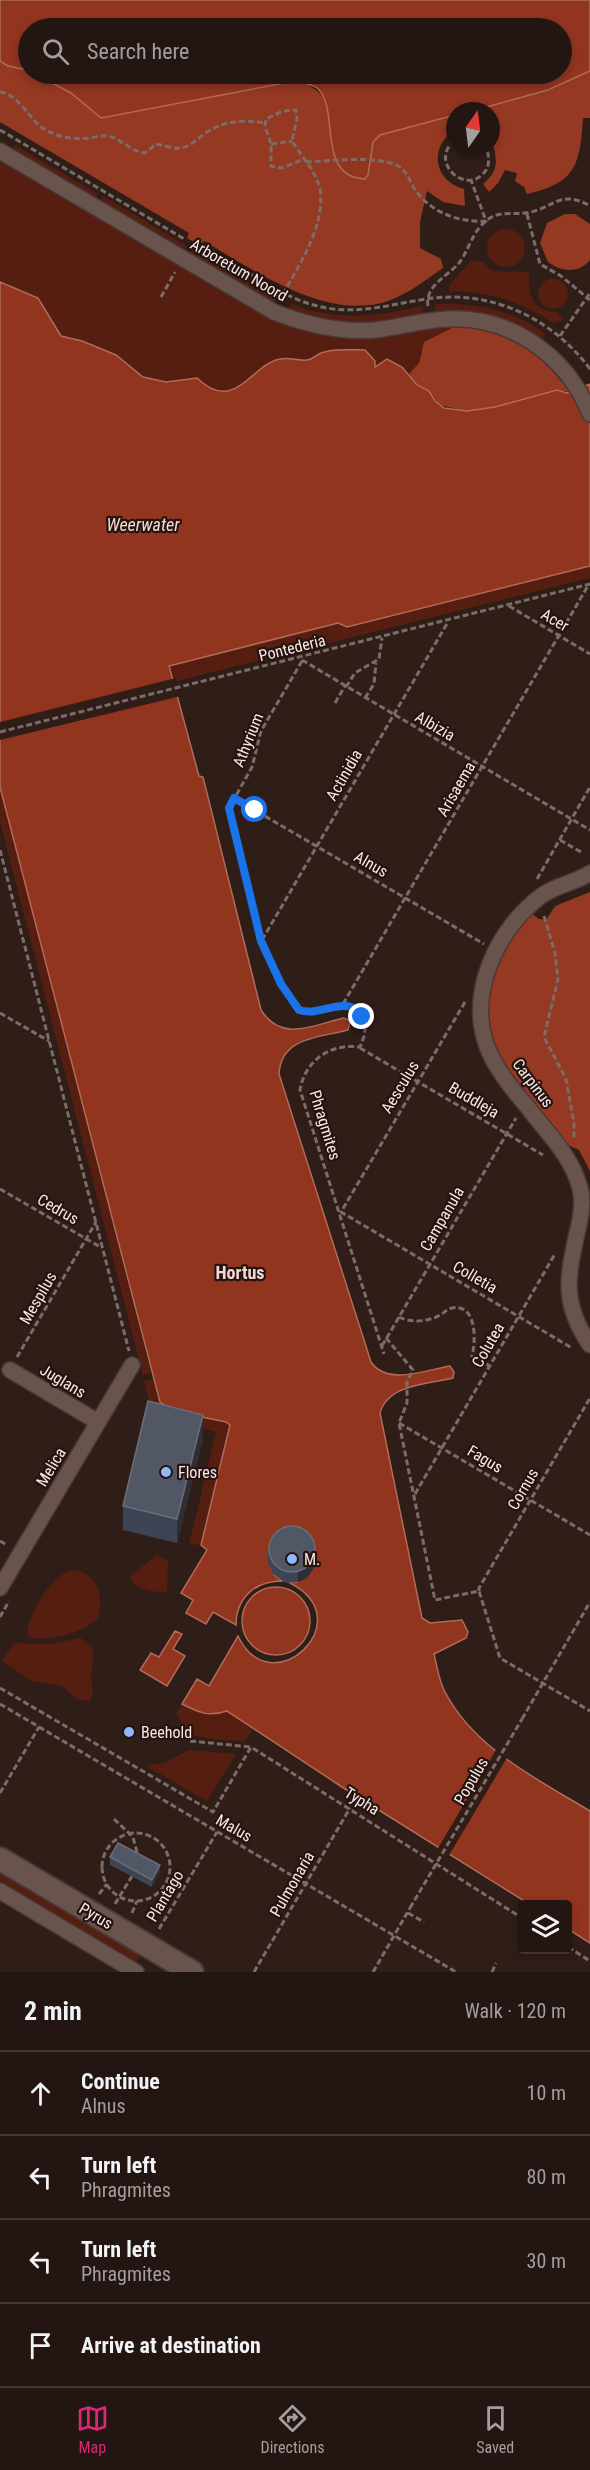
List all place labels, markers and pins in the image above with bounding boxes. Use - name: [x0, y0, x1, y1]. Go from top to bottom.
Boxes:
- place label: Flores: [178, 1463, 217, 1482]
- marker: Flores: [159, 1465, 173, 1479]
- place label: M.: [304, 1550, 320, 1569]
- marker: M.: [285, 1552, 299, 1566]
- place label: Beehold: [141, 1723, 192, 1742]
- marker: Beehold: [122, 1725, 136, 1739]

